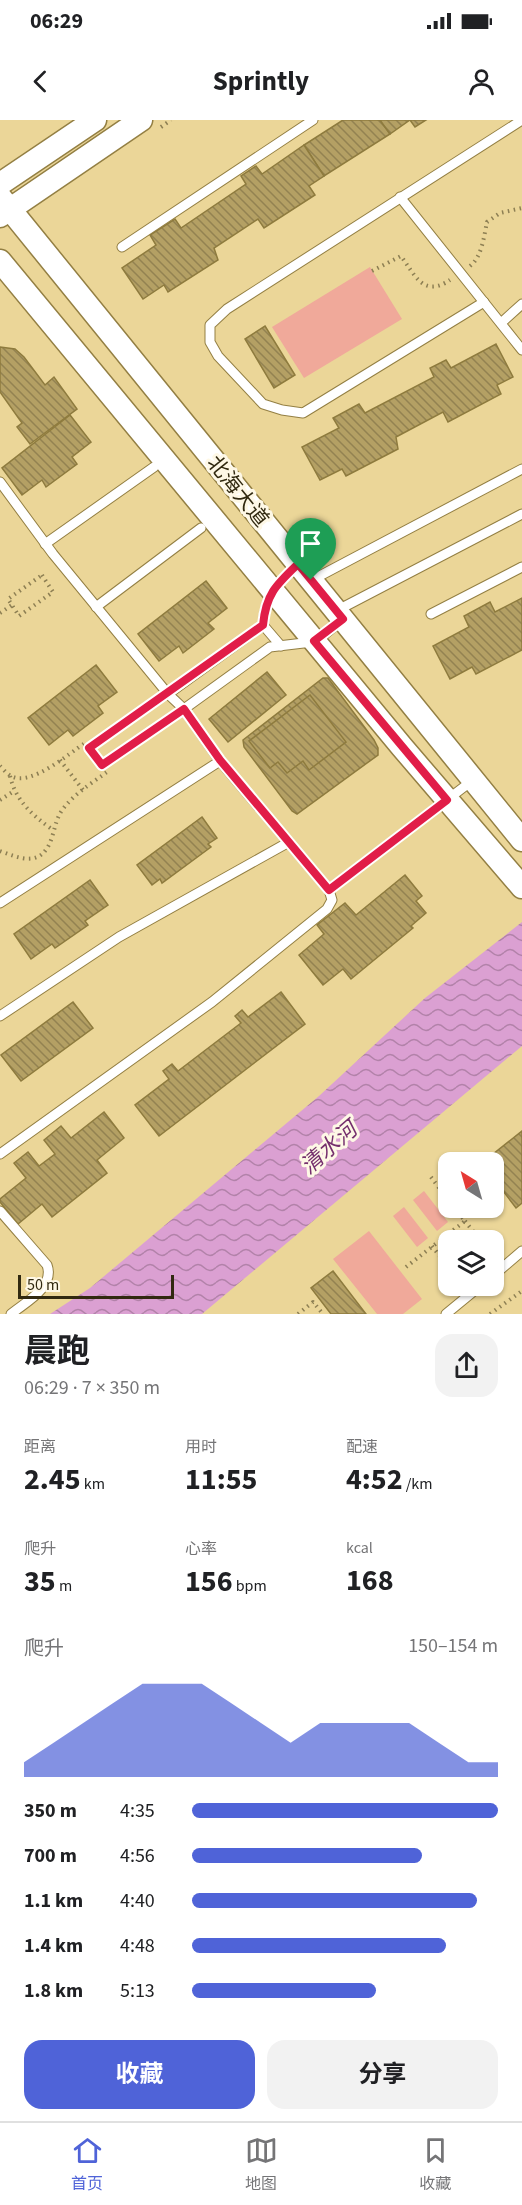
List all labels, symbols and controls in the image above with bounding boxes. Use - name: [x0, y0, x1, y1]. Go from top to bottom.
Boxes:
- text: 06:29: [30, 5, 83, 37]
- text: Sprintly: [213, 62, 309, 101]
- icon: back: [24, 65, 57, 98]
- icon: person: [465, 65, 498, 98]
- street label: 北海大道: [200, 449, 276, 533]
- pin: [285, 518, 336, 580]
- icon: arrive: [294, 527, 327, 560]
- water label: 清水河: [294, 1112, 367, 1182]
- north arrow: [438, 1152, 504, 1218]
- map controls: [438, 1152, 504, 1296]
- button: layers: [438, 1230, 504, 1296]
- scale bar: [18, 1272, 174, 1300]
- text: 50 m: [27, 1274, 59, 1296]
- text: 晨跑: [24, 1328, 90, 1375]
- button: share: [435, 1334, 498, 1397]
- text: 06:29 · 7 × 350 m: [24, 1374, 160, 1402]
- text: 距离: [24, 1436, 56, 1458]
- text: 用时: [185, 1436, 217, 1458]
- text: 配速: [346, 1436, 378, 1458]
- text: 2.45: [24, 1458, 81, 1501]
- text: 11:55: [185, 1458, 257, 1501]
- text: 4:52: [346, 1458, 403, 1501]
- text: km: [81, 1473, 105, 1495]
- text: /km: [403, 1473, 433, 1495]
- text: kcal: [346, 1537, 373, 1559]
- text: 爬升: [24, 1538, 56, 1560]
- text: 心率: [185, 1538, 217, 1560]
- text: 168: [346, 1559, 394, 1602]
- text: 35: [24, 1560, 56, 1603]
- text: 156: [185, 1560, 233, 1603]
- text: m: [56, 1575, 72, 1597]
- text: bpm: [233, 1575, 267, 1597]
- text: 150–154 m: [408, 1632, 498, 1660]
- text: 爬升: [24, 1635, 64, 1663]
- text: 350 m: [24, 1797, 77, 1825]
- text: 4:35: [120, 1797, 155, 1825]
- text: 700 m: [24, 1842, 77, 1870]
- text: 4:56: [120, 1842, 155, 1870]
- text: 1.1 km: [24, 1887, 83, 1915]
- text: 4:40: [120, 1887, 155, 1915]
- text: 1.4 km: [24, 1932, 83, 1960]
- text: 4:48: [120, 1932, 155, 1960]
- text: 1.8 km: [24, 1977, 83, 2005]
- text: 5:13: [120, 1977, 155, 2005]
- button: 收藏: [24, 2040, 255, 2109]
- button: 分享: [267, 2040, 498, 2109]
- tab: 首页: [71, 2134, 104, 2195]
- tab: 地图: [245, 2134, 278, 2195]
- tab: 收藏: [419, 2134, 452, 2195]

